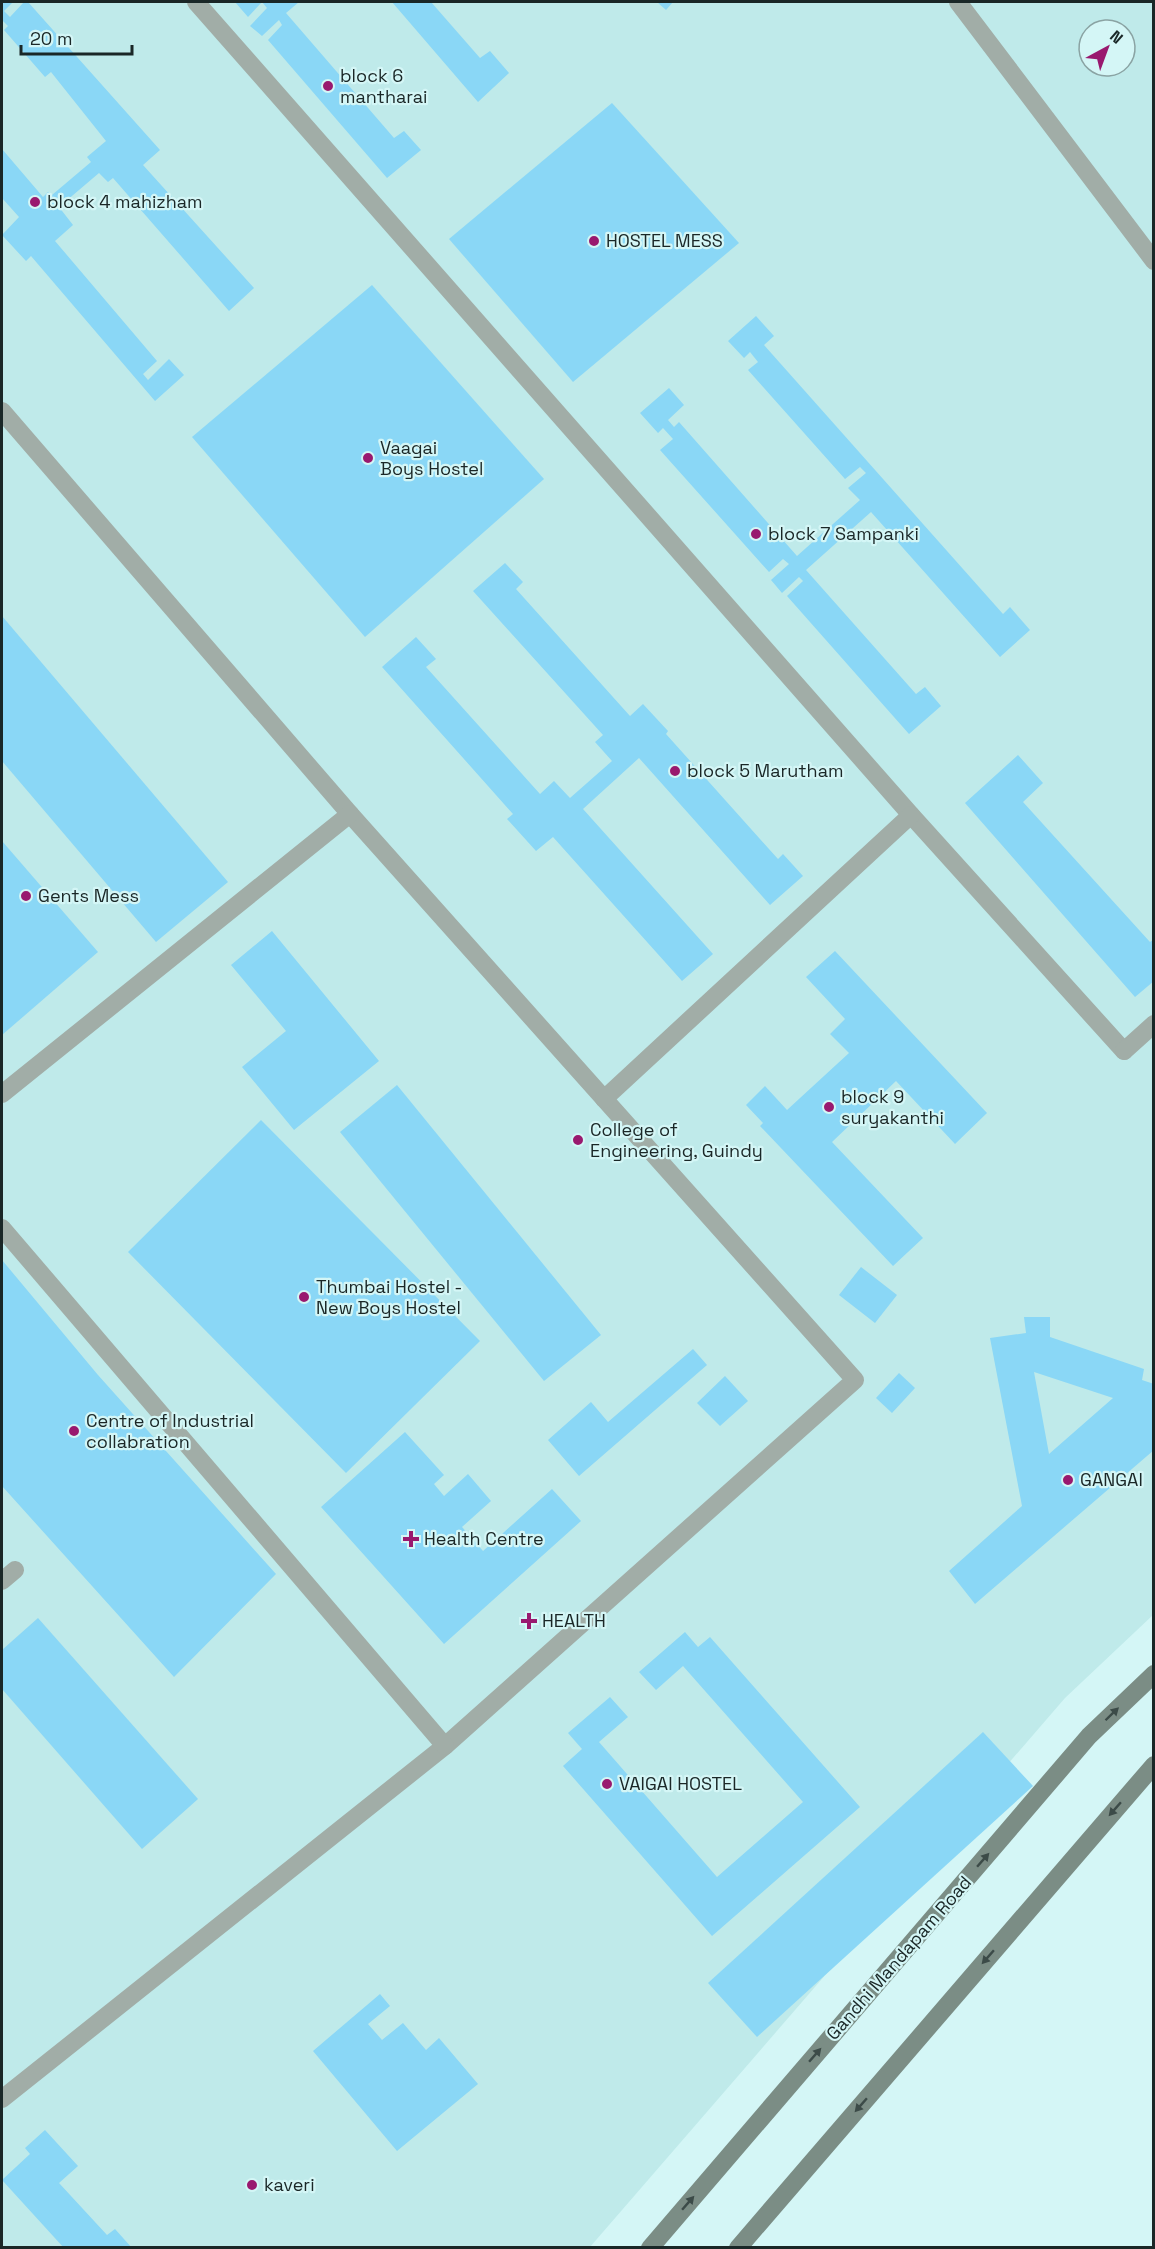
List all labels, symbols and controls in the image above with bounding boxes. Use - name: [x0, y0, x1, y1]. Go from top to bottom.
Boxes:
- scale bar: [21, 18, 132, 56]
- north arrow: [1077, 18, 1137, 78]
- text: N: [1106, 26, 1127, 49]
- text: 20 m: [30, 27, 73, 50]
- place label: block 6 mantharai: [340, 64, 428, 108]
- marker: block 6 mantharai: [321, 79, 335, 93]
- place label: block 4 mahizham: [47, 190, 203, 213]
- marker: block 4 mahizham: [28, 195, 42, 209]
- place label: HOSTEL MESS: [606, 229, 723, 252]
- marker: HOSTEL MESS: [587, 234, 601, 248]
- place label: Vaagai Boys Hostel: [380, 436, 483, 480]
- marker: Vaagai Boys Hostel: [361, 451, 375, 465]
- place label: block 7 Sampanki: [768, 522, 919, 545]
- marker: block 7 Sampanki: [749, 527, 763, 541]
- place label: block 5 Marutham: [687, 759, 843, 782]
- marker: block 5 Marutham: [668, 764, 682, 778]
- place label: Gents Mess: [38, 884, 139, 907]
- marker: Gents Mess: [19, 889, 33, 903]
- place label: block 9 suryakanthi: [841, 1085, 944, 1129]
- marker: block 9 suryakanthi: [822, 1100, 836, 1114]
- place label: College of Engineering, Guindy: [590, 1118, 763, 1162]
- marker: College of Engineering, Guindy: [571, 1133, 585, 1147]
- place label: Thumbai Hostel - New Boys Hostel: [316, 1275, 462, 1319]
- marker: Thumbai Hostel - New Boys Hostel: [297, 1290, 311, 1304]
- place label: Centre of Industrial collabration: [86, 1409, 254, 1453]
- marker: Centre of Industrial collabration: [67, 1424, 81, 1438]
- place label: GANGAI: [1080, 1468, 1143, 1491]
- marker: GANGAI: [1061, 1473, 1075, 1487]
- place label: Health Centre: [424, 1527, 544, 1550]
- marker: Health Centre: [402, 1530, 420, 1548]
- place label: HEALTH: [542, 1609, 606, 1632]
- marker: HEALTH: [520, 1612, 538, 1630]
- one-way arrow: [1105, 1707, 1119, 1721]
- place label: VAIGAI HOSTEL: [619, 1772, 742, 1795]
- marker: VAIGAI HOSTEL: [600, 1777, 614, 1791]
- one-way arrow: [1108, 1801, 1121, 1817]
- one-way arrow: [976, 1853, 989, 1868]
- street label: Gandhi Mandapam Road: [821, 1871, 976, 2044]
- one-way arrow: [982, 1949, 995, 1964]
- one-way arrow: [808, 2048, 821, 2063]
- one-way arrow: [855, 2097, 868, 2112]
- place label: kaveri: [264, 2173, 315, 2196]
- marker: kaveri: [245, 2178, 259, 2192]
- one-way arrow: [681, 2195, 694, 2211]

